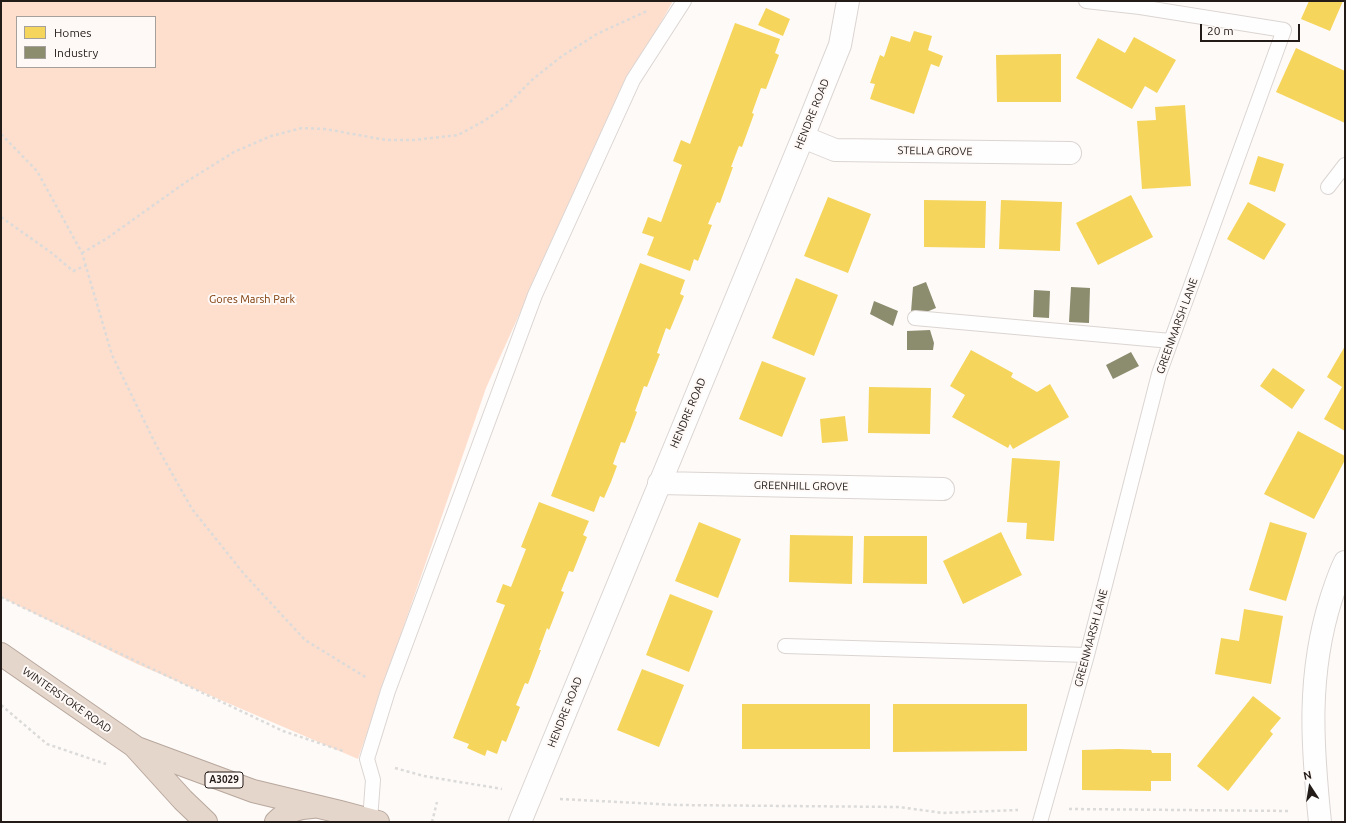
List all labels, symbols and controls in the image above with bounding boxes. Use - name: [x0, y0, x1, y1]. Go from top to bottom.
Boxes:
- legend: [16, 16, 156, 68]
- scale bar: [1202, 16, 1302, 42]
- text: 20 m: [1207, 24, 1234, 37]
- text: Homes: [54, 26, 92, 39]
- text: Industry: [54, 46, 98, 59]
- street label: HENDRE ROAD: [792, 77, 832, 151]
- street label: STELLA GROVE: [897, 144, 973, 158]
- street label: GREENMARSH LANE: [1154, 276, 1200, 376]
- park label: Gores Marsh Park: [209, 292, 295, 306]
- street label: HENDRE ROAD: [667, 376, 709, 450]
- street label: GREENHILL GROVE: [754, 479, 848, 493]
- street label: GREENMARSH LANE: [1072, 588, 1110, 688]
- street label: WINTERSTOKE ROAD: [20, 664, 114, 736]
- street label: HENDRE ROAD: [545, 675, 585, 749]
- north arrow: [1290, 767, 1330, 807]
- text: N: [1302, 769, 1313, 782]
- road number: A3029: [205, 772, 243, 788]

